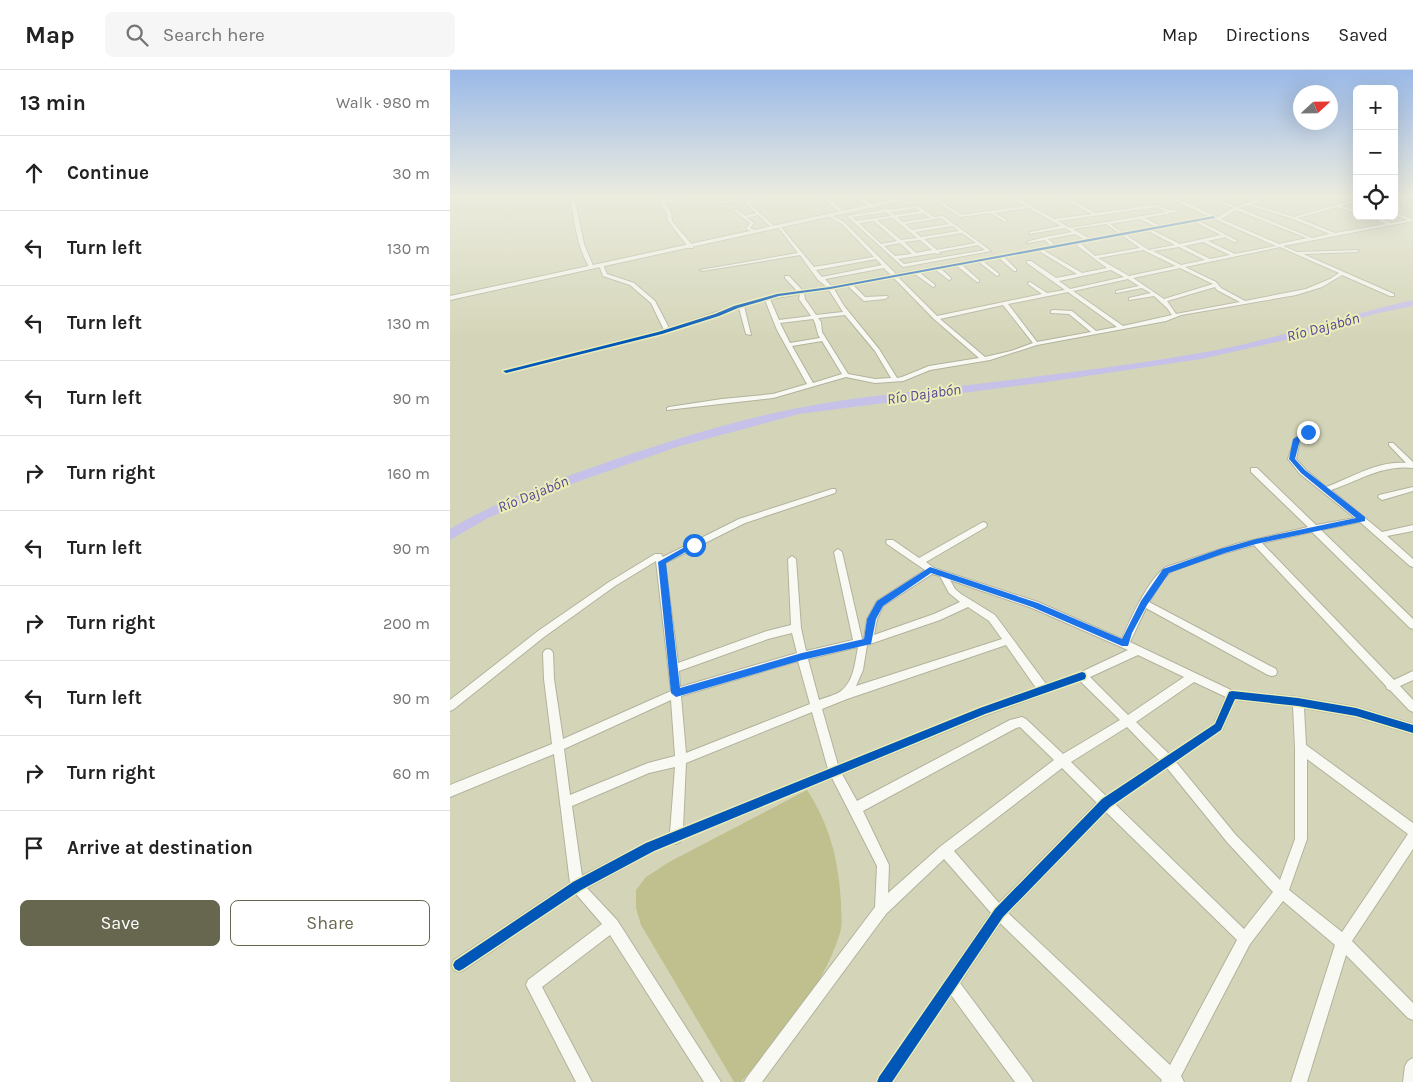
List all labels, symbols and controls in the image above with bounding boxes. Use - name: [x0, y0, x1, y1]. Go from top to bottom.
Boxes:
- search box: [105, 12, 455, 57]
- text: Map: [25, 21, 75, 49]
- icon: search: [123, 21, 151, 49]
- text: Search here: [163, 24, 265, 46]
- text: Map: [1162, 24, 1198, 46]
- text: Directions: [1226, 24, 1310, 46]
- text: Saved: [1338, 24, 1388, 46]
- north arrow: [1293, 85, 1338, 130]
- map controls: [1353, 85, 1398, 220]
- button: +: [1353, 85, 1398, 130]
- text: 13 min: [20, 91, 86, 115]
- text: Walk · 980 m: [336, 93, 430, 112]
- button: −: [1353, 130, 1398, 175]
- icon: ahead: [20, 159, 48, 187]
- text: Continue: [67, 162, 149, 184]
- text: 30 m: [392, 164, 430, 183]
- button: locate: [1353, 175, 1398, 220]
- icon: left: [20, 234, 48, 262]
- text: Turn left: [67, 237, 142, 259]
- text: 130 m: [387, 239, 430, 258]
- icon: left: [20, 309, 48, 337]
- water label: Río Dajabón: [1285, 309, 1361, 345]
- text: Turn left: [67, 312, 142, 334]
- text: 130 m: [387, 314, 430, 333]
- water label: Río Dajabón: [886, 380, 962, 408]
- icon: left: [20, 384, 48, 412]
- text: Turn left: [67, 387, 142, 409]
- text: 90 m: [392, 389, 430, 408]
- route end: [1297, 421, 1320, 444]
- icon: right: [20, 459, 48, 487]
- text: Turn right: [67, 462, 156, 484]
- text: 160 m: [387, 464, 430, 483]
- water label: Río Dajabón: [495, 472, 571, 516]
- icon: left: [20, 534, 48, 562]
- route start: [683, 534, 706, 557]
- text: Turn left: [67, 537, 142, 559]
- text: 90 m: [392, 539, 430, 558]
- icon: right: [20, 609, 48, 637]
- text: Turn right: [67, 612, 156, 634]
- text: 200 m: [383, 614, 430, 633]
- icon: left: [20, 684, 48, 712]
- text: Turn left: [67, 687, 142, 709]
- text: 90 m: [392, 689, 430, 708]
- icon: right: [20, 759, 48, 787]
- text: Turn right: [67, 762, 156, 784]
- text: 60 m: [393, 764, 430, 783]
- icon: arrive: [20, 834, 48, 862]
- text: Arrive at destination: [67, 837, 253, 859]
- button: Save: [20, 900, 220, 946]
- button: Share: [230, 900, 430, 946]

